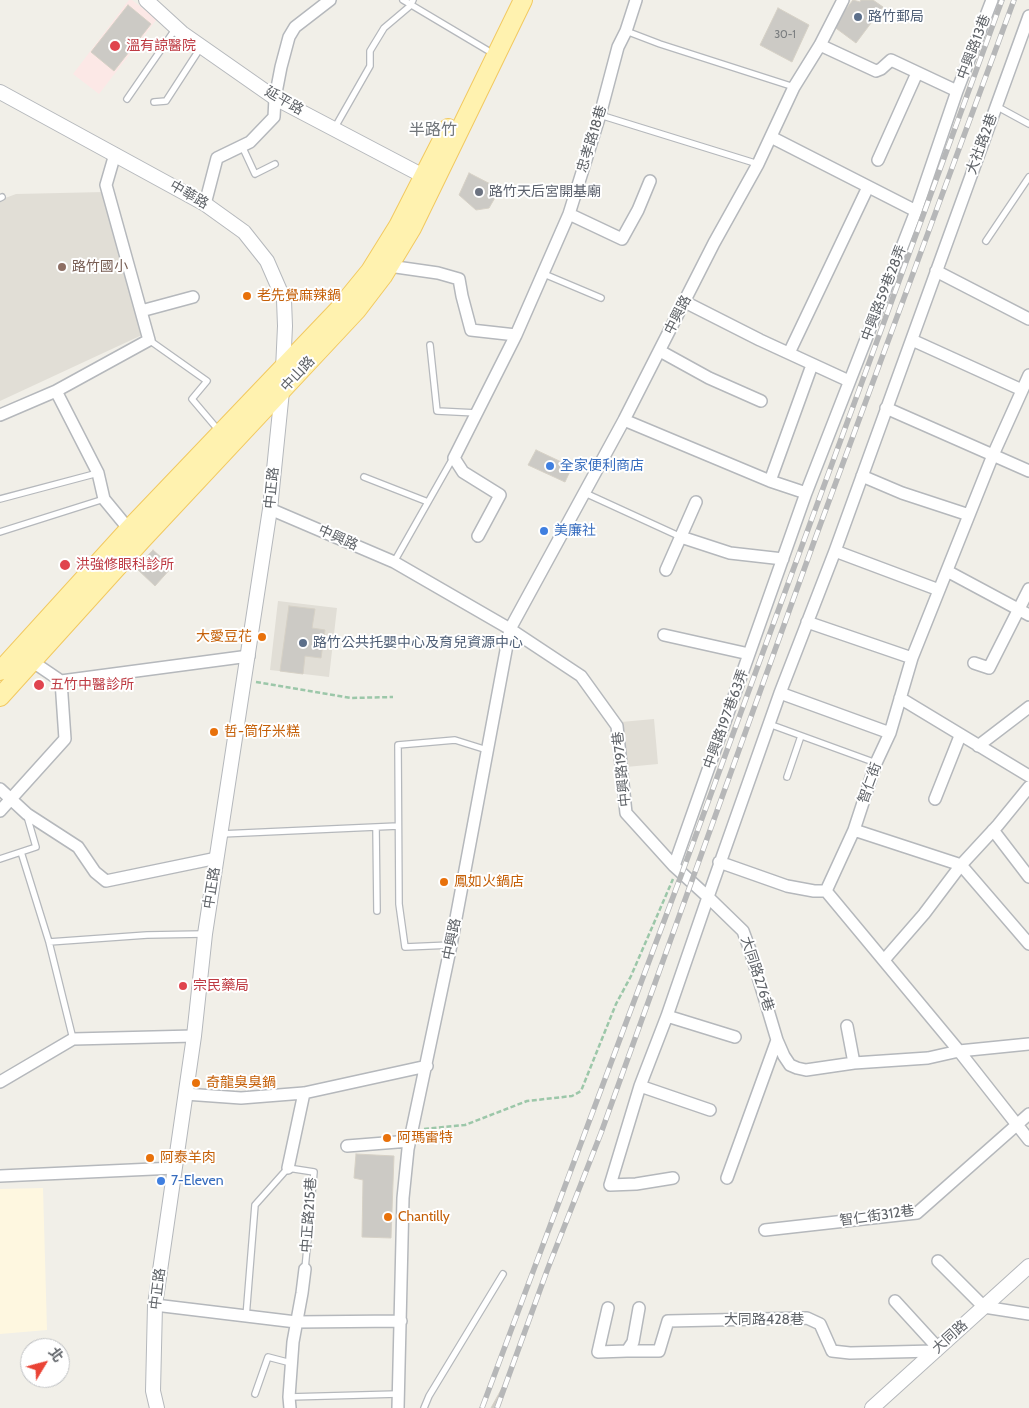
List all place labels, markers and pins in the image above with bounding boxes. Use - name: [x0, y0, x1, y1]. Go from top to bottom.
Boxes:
- place label: 路竹郵局: [868, 9, 924, 25]
- marker: 路竹郵局: [852, 11, 864, 23]
- place label: 溫有諒醫院: [126, 38, 196, 54]
- marker: 溫有諒醫院: [108, 39, 122, 53]
- place label: 路竹天后宮開基廟: [489, 184, 601, 200]
- marker: 路竹天后宮開基廟: [473, 186, 485, 198]
- place label: 路竹國小: [72, 259, 128, 275]
- marker: 路竹國小: [56, 261, 68, 273]
- place label: 老先覺麻辣鍋: [257, 288, 341, 304]
- marker: 老先覺麻辣鍋: [241, 290, 253, 302]
- place label: 全家便利商店: [560, 458, 644, 474]
- marker: 全家便利商店: [544, 460, 556, 472]
- place label: 美廉社: [554, 523, 596, 539]
- marker: 美廉社: [538, 525, 550, 537]
- place label: 洪強修眼科診所: [76, 557, 174, 573]
- marker: 洪強修眼科診所: [58, 558, 72, 572]
- place label: 大愛豆花: [196, 629, 252, 645]
- marker: 大愛豆花: [256, 631, 268, 643]
- place label: 路竹公共托嬰中心及育兒資源中心: [313, 635, 523, 651]
- marker: 路竹公共托嬰中心及育兒資源中心: [297, 637, 309, 649]
- place label: 五竹中醫診所: [50, 677, 134, 693]
- marker: 五竹中醫診所: [32, 678, 46, 692]
- place label: 哲-筒仔米糕: [224, 724, 300, 740]
- marker: 哲-筒仔米糕: [208, 726, 220, 738]
- place label: 鳳如火鍋店: [454, 874, 524, 890]
- marker: 鳳如火鍋店: [438, 876, 450, 888]
- place label: 宗民藥局: [193, 978, 249, 994]
- marker: 宗民藥局: [177, 980, 189, 992]
- place label: 奇龍臭臭鍋: [206, 1075, 276, 1091]
- marker: 奇龍臭臭鍋: [190, 1077, 202, 1089]
- place label: 阿瑪雷特: [397, 1130, 453, 1146]
- marker: 阿瑪雷特: [381, 1132, 393, 1144]
- place label: 阿泰羊肉: [160, 1150, 216, 1166]
- marker: 阿泰羊肉: [144, 1152, 156, 1164]
- place label: 7-Eleven: [171, 1173, 224, 1189]
- marker: 7-Eleven: [155, 1175, 167, 1187]
- place label: Chantilly: [398, 1209, 450, 1225]
- marker: Chantilly: [382, 1211, 394, 1223]

